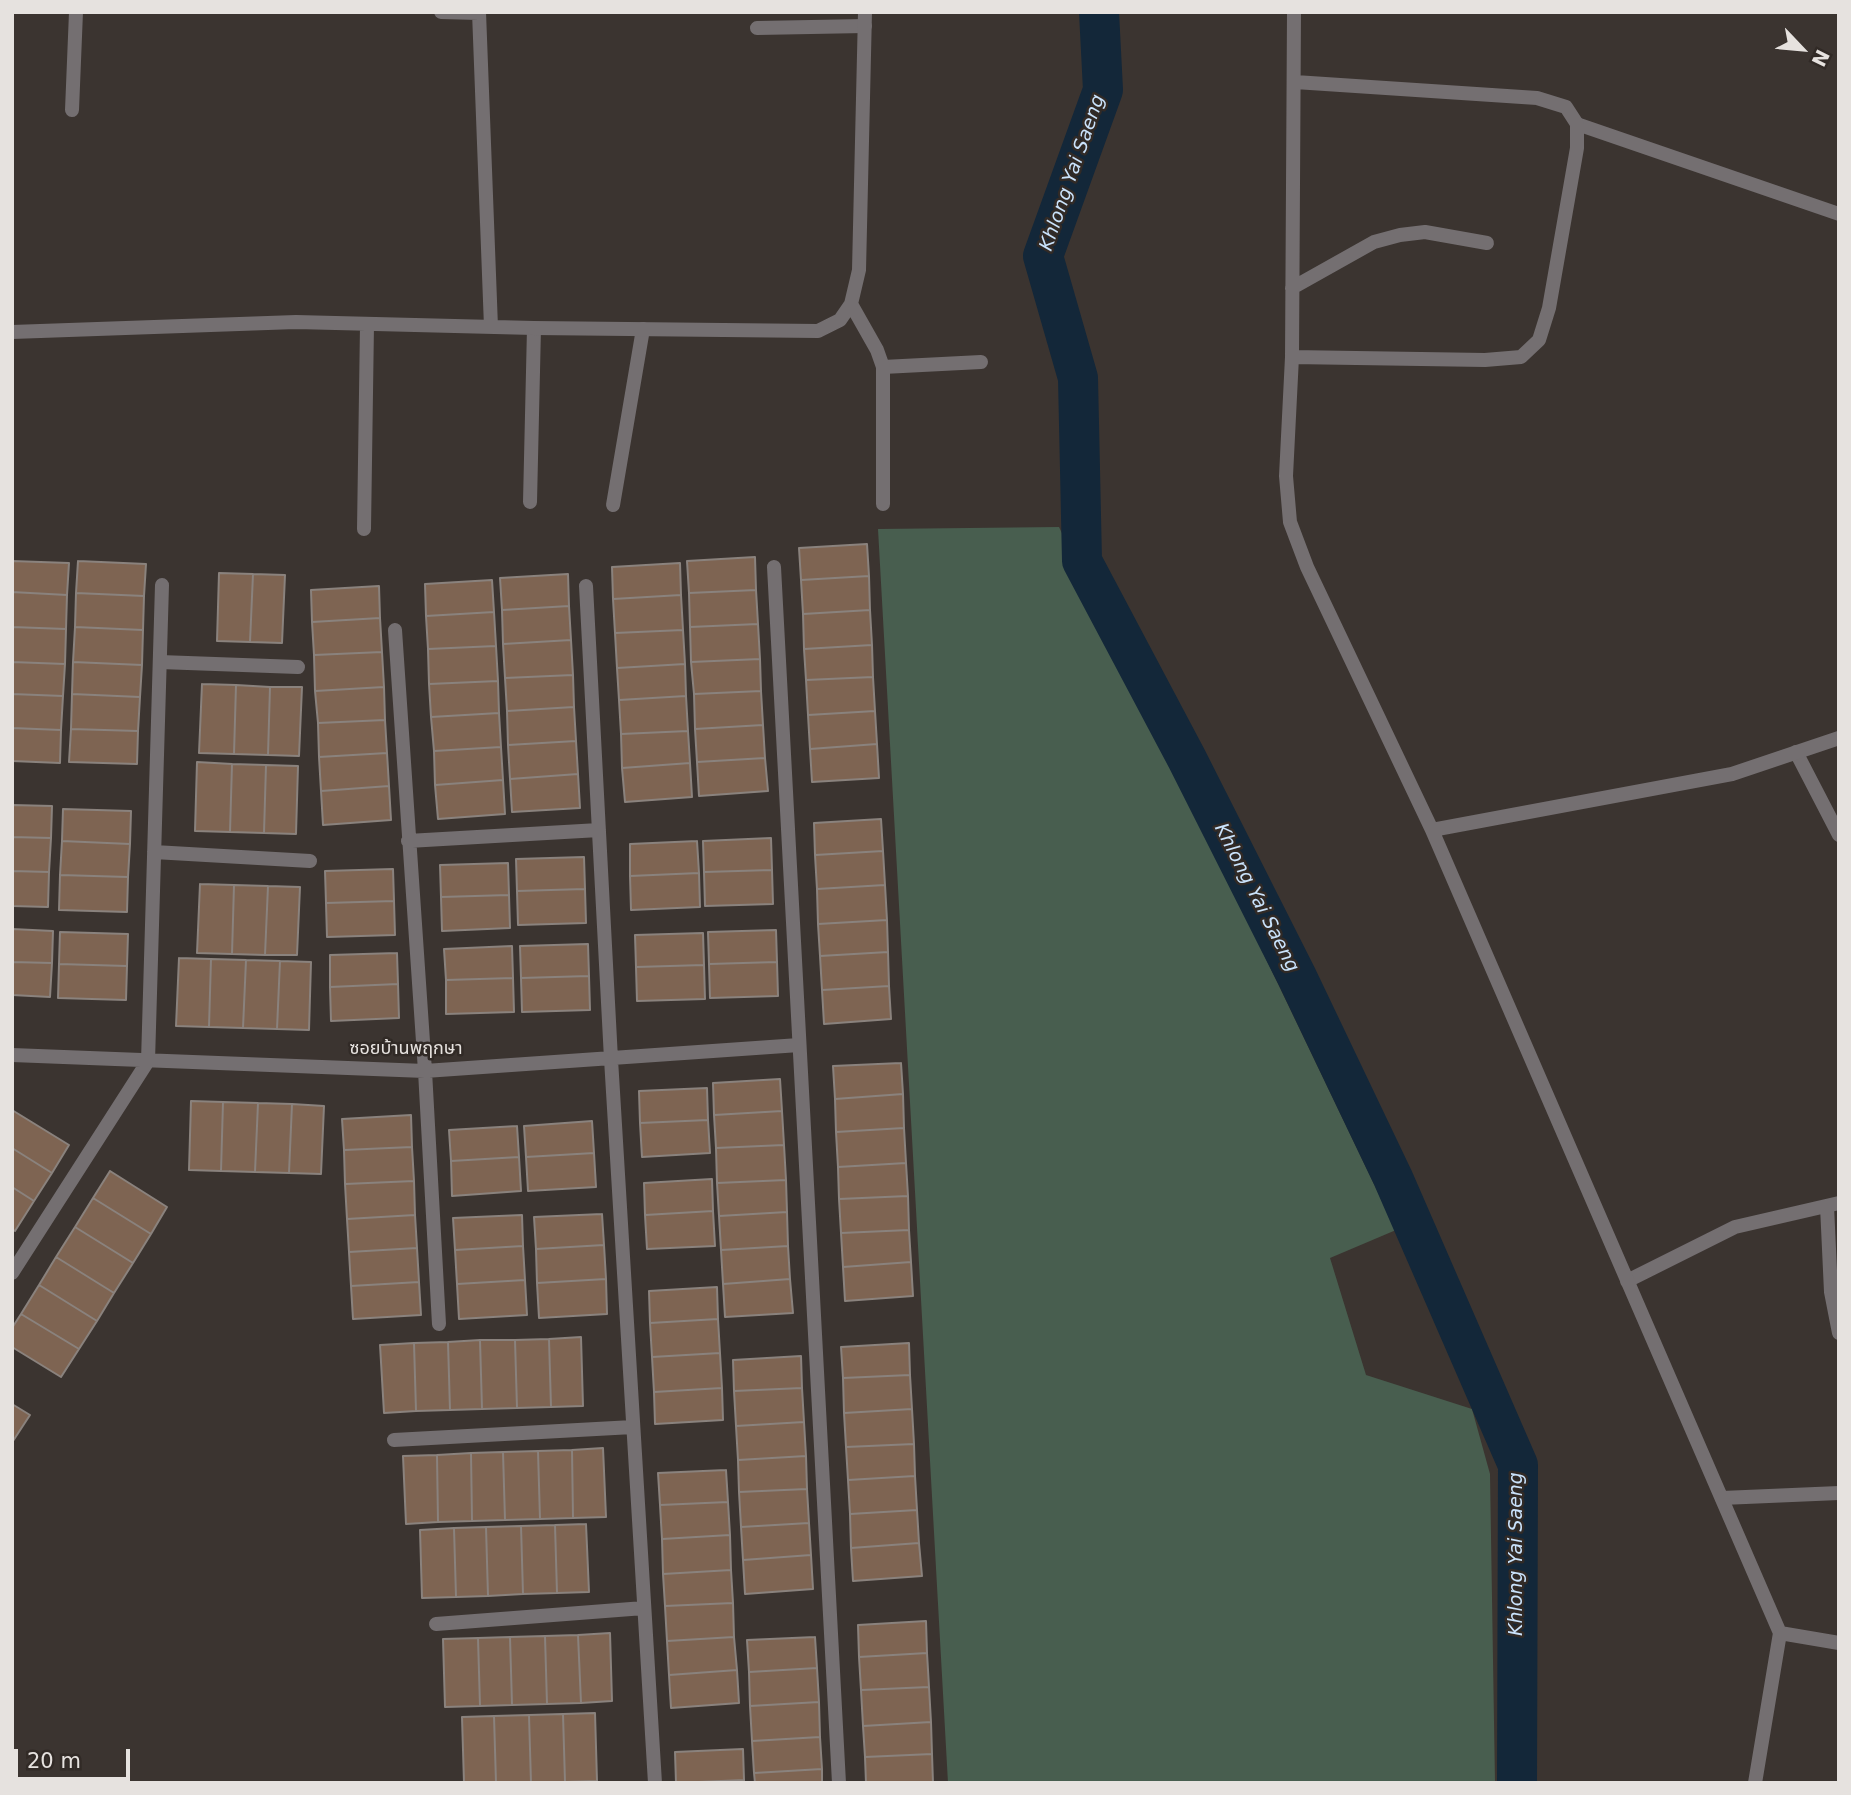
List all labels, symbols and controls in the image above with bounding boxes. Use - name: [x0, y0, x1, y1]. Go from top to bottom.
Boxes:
- north arrow: [1767, 14, 1837, 84]
- text: N: [1808, 46, 1834, 70]
- water label: Khlong Yai Saeng: [1036, 92, 1110, 254]
- water label: Khlong Yai Saeng: [1209, 820, 1303, 976]
- street label: ซอยบ้านพฤกษา: [349, 1038, 463, 1060]
- water label: Khlong Yai Saeng: [1506, 1472, 1528, 1636]
- scale bar: [18, 1736, 133, 1780]
- text: 20 m: [27, 1749, 81, 1773]

